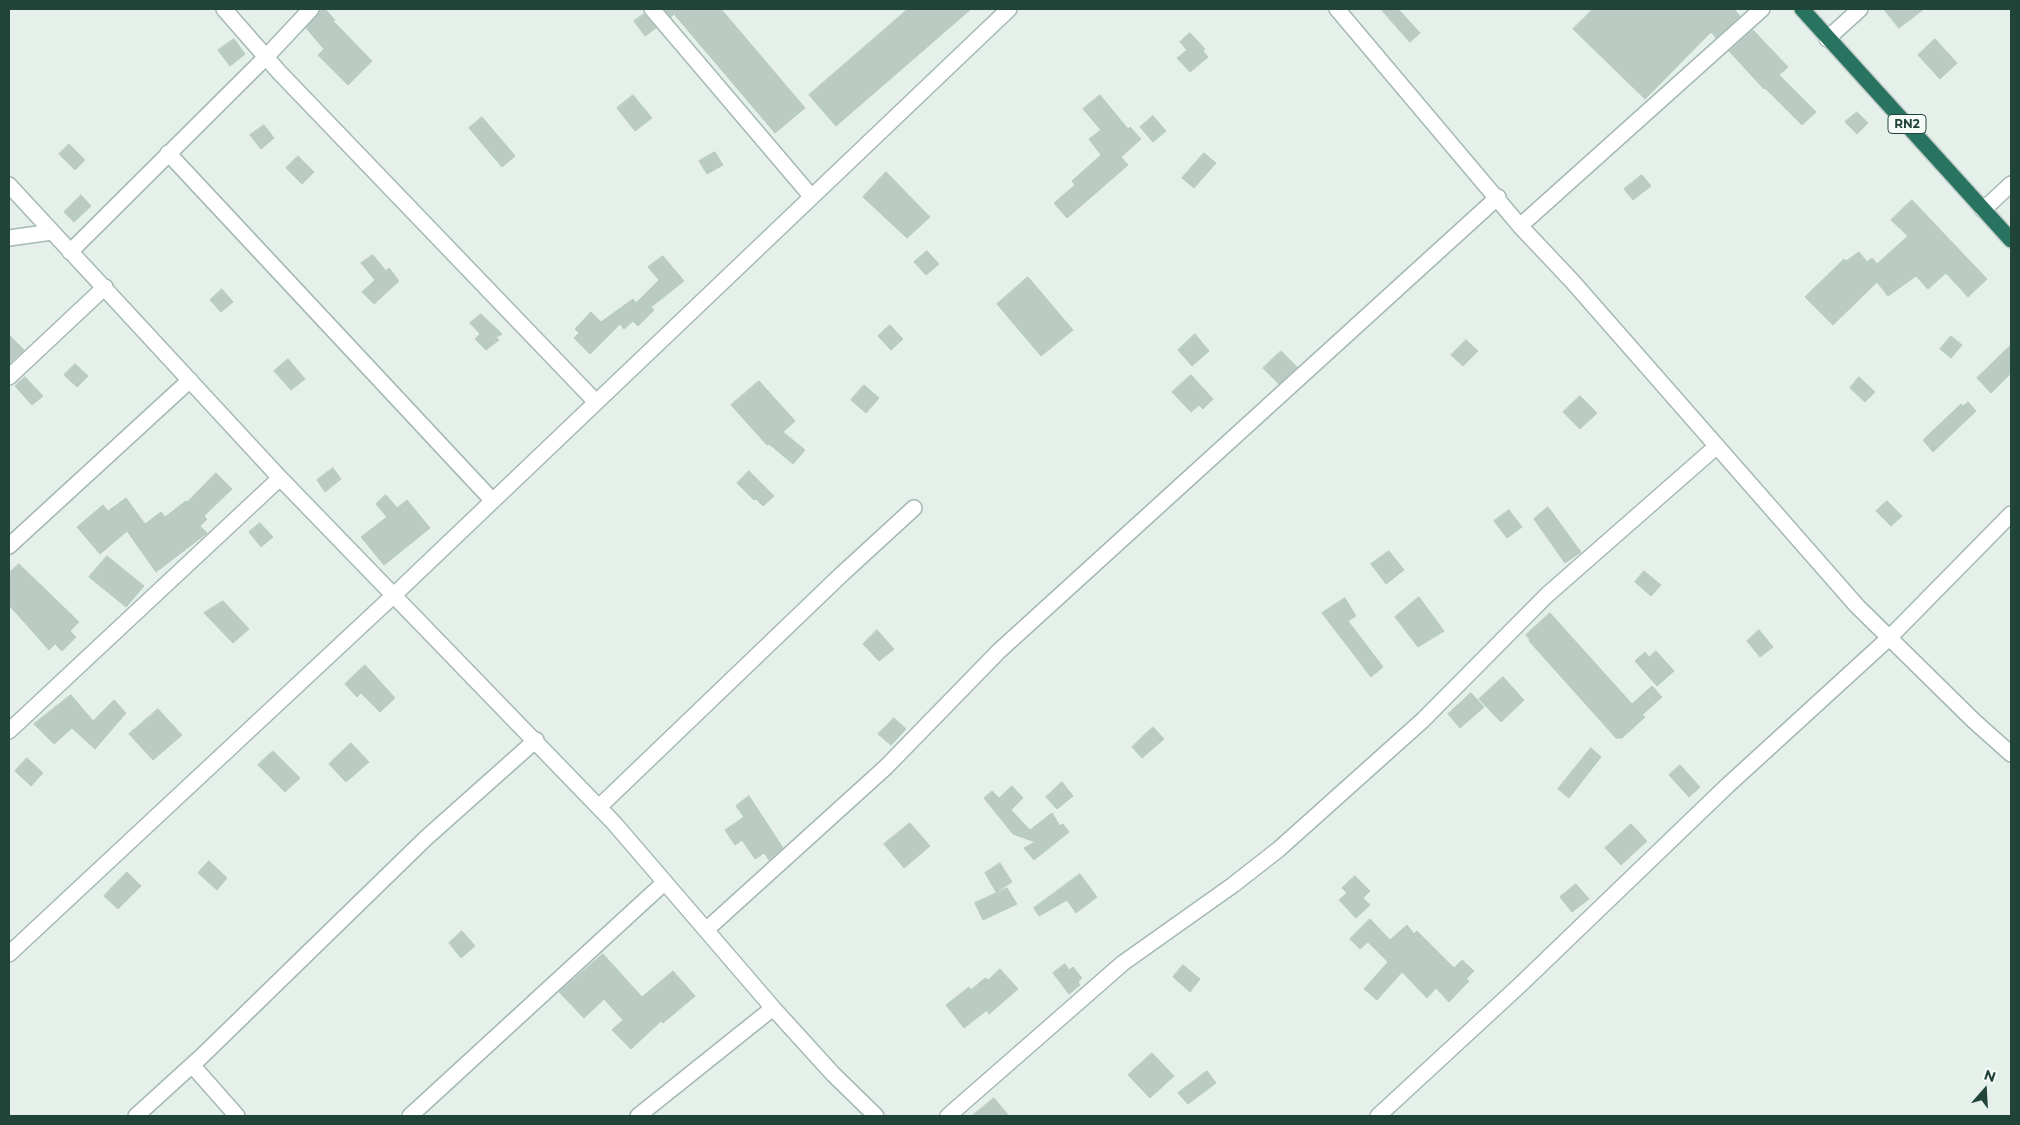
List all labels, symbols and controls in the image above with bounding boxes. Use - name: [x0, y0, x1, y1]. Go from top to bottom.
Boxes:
- road number: RN2: [1888, 115, 1926, 134]
- north arrow: [1960, 1065, 2010, 1115]
- text: N: [1982, 1065, 1998, 1086]

